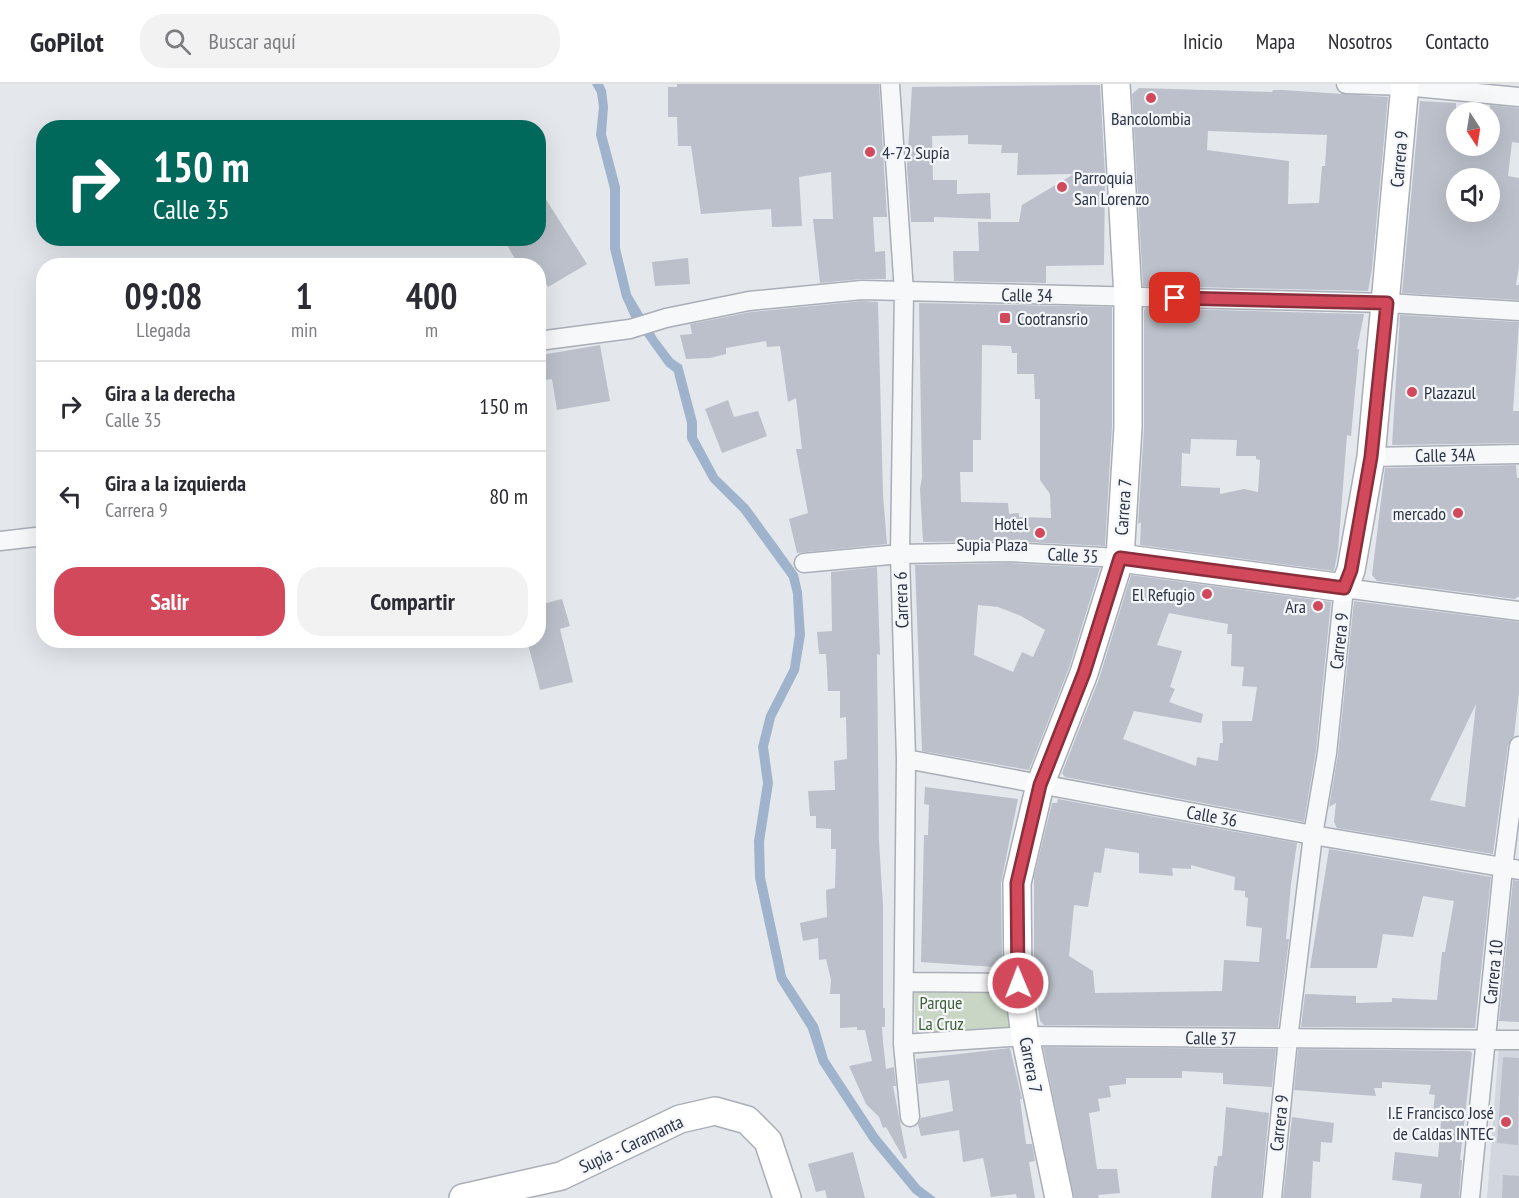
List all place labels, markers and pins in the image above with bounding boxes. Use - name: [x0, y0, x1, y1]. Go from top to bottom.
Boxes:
- marker: Bancolombia: [1144, 91, 1158, 105]
- place label: Bancolombia: [1111, 107, 1191, 130]
- place label: 4-72 Supía: [882, 141, 950, 164]
- marker: 4-72 Supía: [863, 145, 877, 159]
- place label: Parroquia San Lorenzo: [1074, 166, 1150, 210]
- marker: Parroquia San Lorenzo: [1055, 180, 1069, 194]
- pin: [1149, 272, 1200, 323]
- place label: Cootransrio: [1017, 307, 1088, 330]
- marker: Cootransrio: [998, 311, 1012, 325]
- place label: Plazazul: [1424, 381, 1476, 404]
- marker: Plazazul: [1405, 385, 1419, 399]
- place label: mercado: [1393, 502, 1446, 525]
- marker: mercado: [1451, 506, 1465, 520]
- place label: Hotel Supia Plaza: [957, 512, 1029, 556]
- marker: Hotel Supia Plaza: [1033, 526, 1047, 540]
- place label: El Refugio: [1132, 583, 1195, 606]
- marker: El Refugio: [1200, 587, 1214, 601]
- place label: Ara: [1285, 595, 1306, 618]
- marker: Ara: [1311, 599, 1325, 613]
- place label: I.E Francisco José de Caldas INTEC: [1388, 1101, 1494, 1145]
- marker: I.E Francisco José de Caldas INTEC: [1499, 1115, 1513, 1129]

